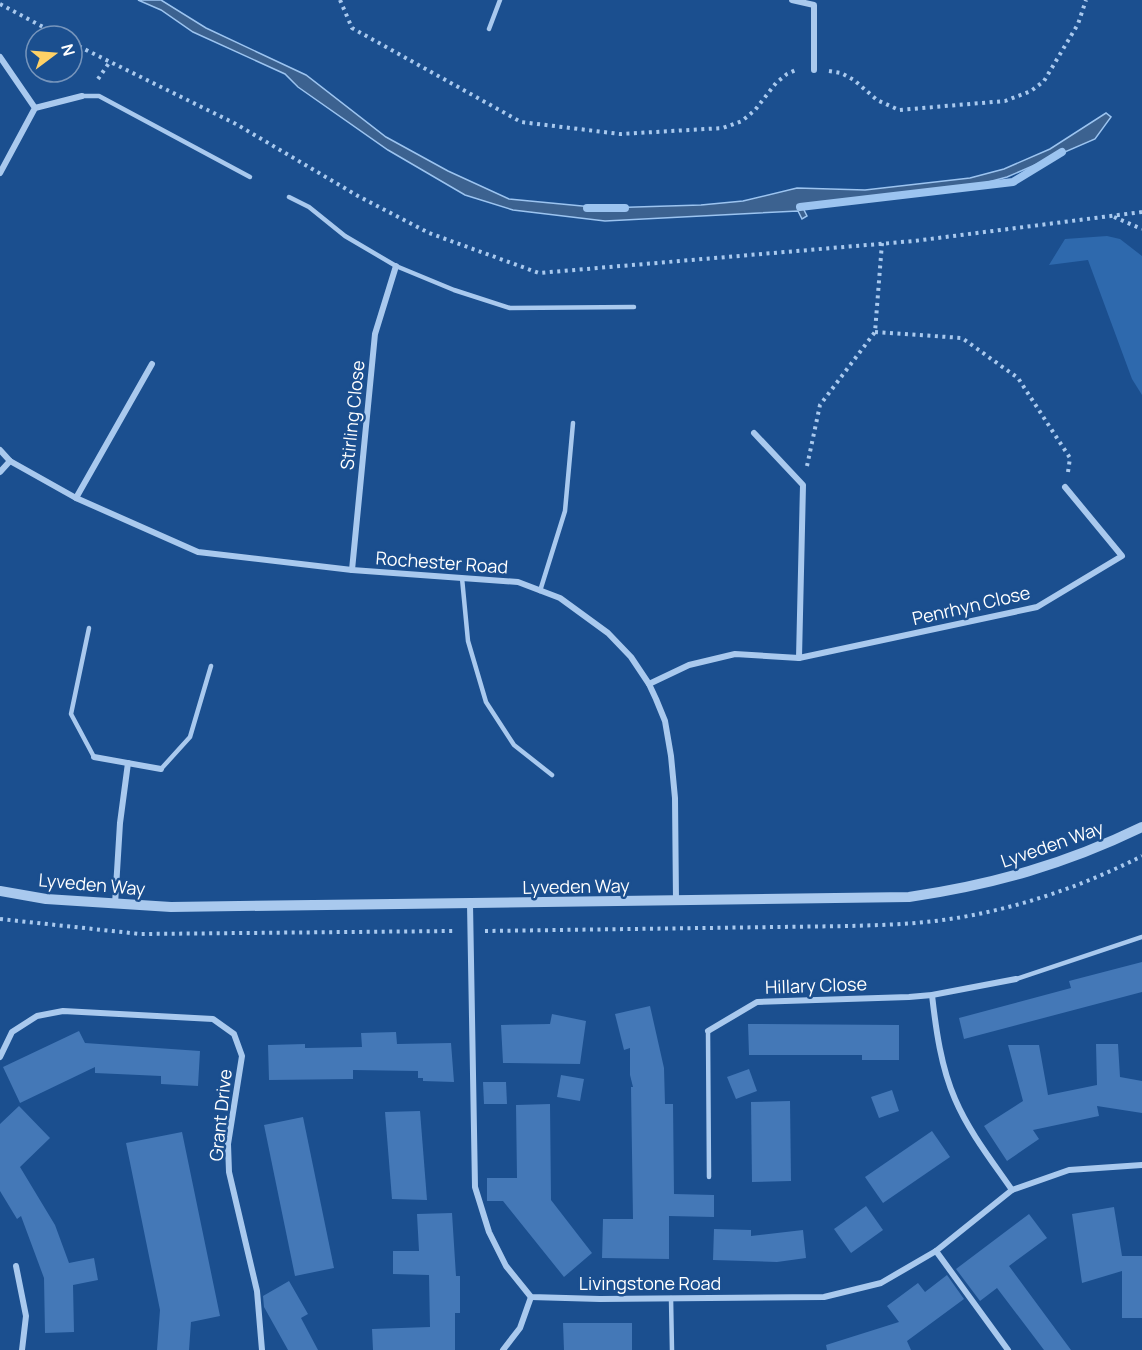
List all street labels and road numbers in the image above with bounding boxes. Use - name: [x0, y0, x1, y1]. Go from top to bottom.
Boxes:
- street label: Stirling Close: [334, 359, 370, 471]
- street label: Rochester Road: [375, 545, 509, 579]
- street label: Penrhyn Close: [910, 580, 1032, 630]
- street label: Lyveden Way: [997, 815, 1107, 873]
- street label: Lyveden Way: [38, 867, 147, 901]
- street label: Lyveden Way: [522, 873, 630, 899]
- street label: Hillary Close: [765, 971, 867, 999]
- street label: Grant Drive: [203, 1068, 237, 1162]
- street label: Livingstone Road: [579, 1271, 721, 1295]

